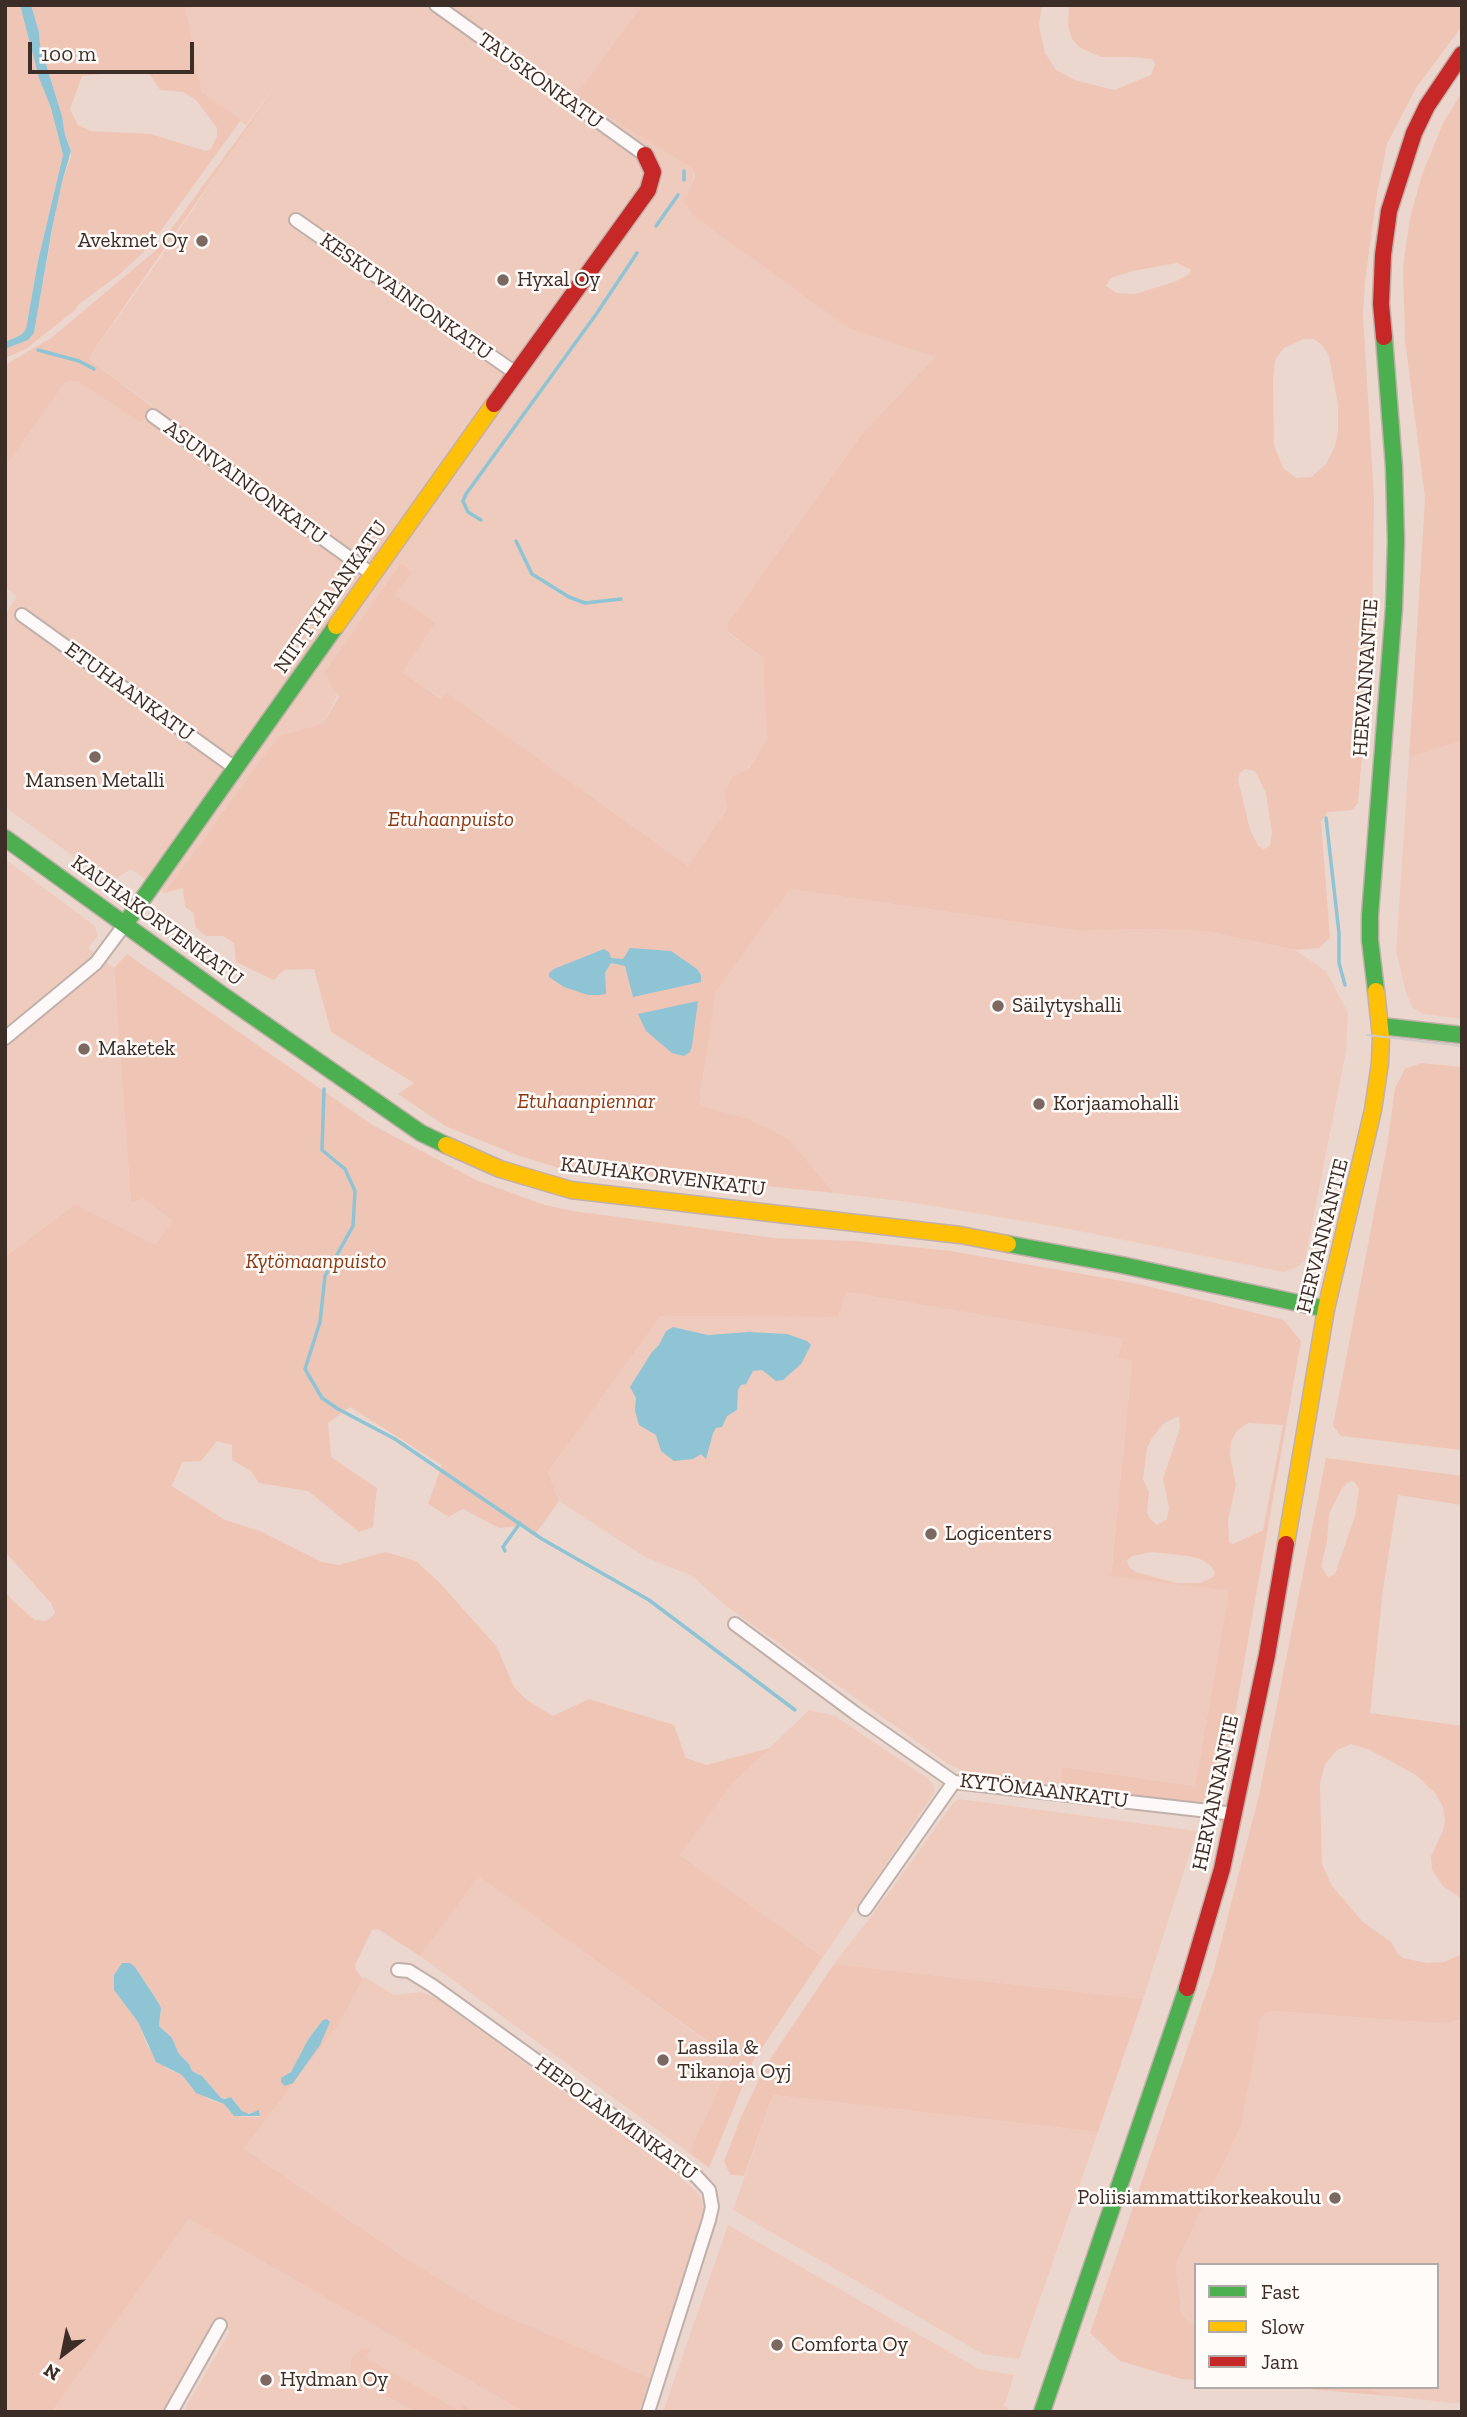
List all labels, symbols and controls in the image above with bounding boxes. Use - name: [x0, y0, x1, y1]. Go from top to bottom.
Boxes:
- street label: TAUSKONKATU: [473, 27, 607, 135]
- scale bar: [32, 28, 198, 72]
- text: 100 m: [41, 41, 96, 66]
- place label: Avekmet Oy: [78, 228, 188, 254]
- street label: KESKUVAINIONKATU: [315, 228, 497, 366]
- marker: Avekmet Oy: [194, 233, 210, 249]
- place label: Hyxal Oy: [517, 267, 600, 293]
- marker: Hyxal Oy: [495, 272, 511, 288]
- street label: ASUNVAINIONKATU: [159, 416, 331, 550]
- street label: NIITTYHAANKATU: [269, 516, 393, 678]
- street label: HERVANNANTIE: [1348, 598, 1384, 758]
- street label: ETUHAANKATU: [60, 637, 198, 747]
- marker: Mansen Metalli: [87, 749, 103, 765]
- place label: Mansen Metalli: [25, 768, 165, 794]
- park label: Etuhaanpuisto: [388, 807, 514, 833]
- street label: KAUHAKORVENKATU: [66, 850, 248, 992]
- place label: Säilytyshalli: [1012, 993, 1122, 1019]
- marker: Säilytyshalli: [990, 998, 1006, 1014]
- place label: Maketek: [98, 1036, 175, 1062]
- marker: Maketek: [76, 1041, 92, 1057]
- park label: Etuhaanpiennar: [517, 1089, 655, 1115]
- place label: Korjaamohalli: [1053, 1091, 1179, 1117]
- marker: Korjaamohalli: [1031, 1096, 1047, 1112]
- street label: KAUHAKORVENKATU: [559, 1152, 767, 1202]
- street label: HERVANNANTIE: [1292, 1156, 1354, 1316]
- park label: Kytömaanpuisto: [245, 1249, 387, 1275]
- place label: Logicenters: [945, 1521, 1052, 1547]
- marker: Logicenters: [923, 1526, 939, 1542]
- street label: HERVANNANTIE: [1187, 1713, 1245, 1873]
- street label: KYTÖMAANKATU: [958, 1768, 1130, 1814]
- place label: Lassila & Tikanoja Oyj: [677, 2035, 791, 2085]
- street label: HEPOLAMMINKATU: [530, 2052, 702, 2186]
- marker: Lassila & Tikanoja Oyj: [655, 2052, 671, 2068]
- place label: Poliisiammattikorkeakoulu: [1077, 2185, 1321, 2211]
- marker: Poliisiammattikorkeakoulu: [1327, 2190, 1343, 2206]
- legend: [1194, 2263, 1439, 2389]
- text: Fast: [1261, 2279, 1300, 2304]
- text: Slow: [1261, 2314, 1304, 2339]
- north arrow: [28, 2319, 98, 2389]
- place label: Comforta Oy: [791, 2332, 908, 2358]
- marker: Comforta Oy: [769, 2337, 785, 2353]
- text: Jam: [1261, 2349, 1298, 2374]
- text: N: [39, 2359, 64, 2386]
- place label: Hydman Oy: [280, 2367, 388, 2393]
- marker: Hydman Oy: [258, 2372, 274, 2388]

